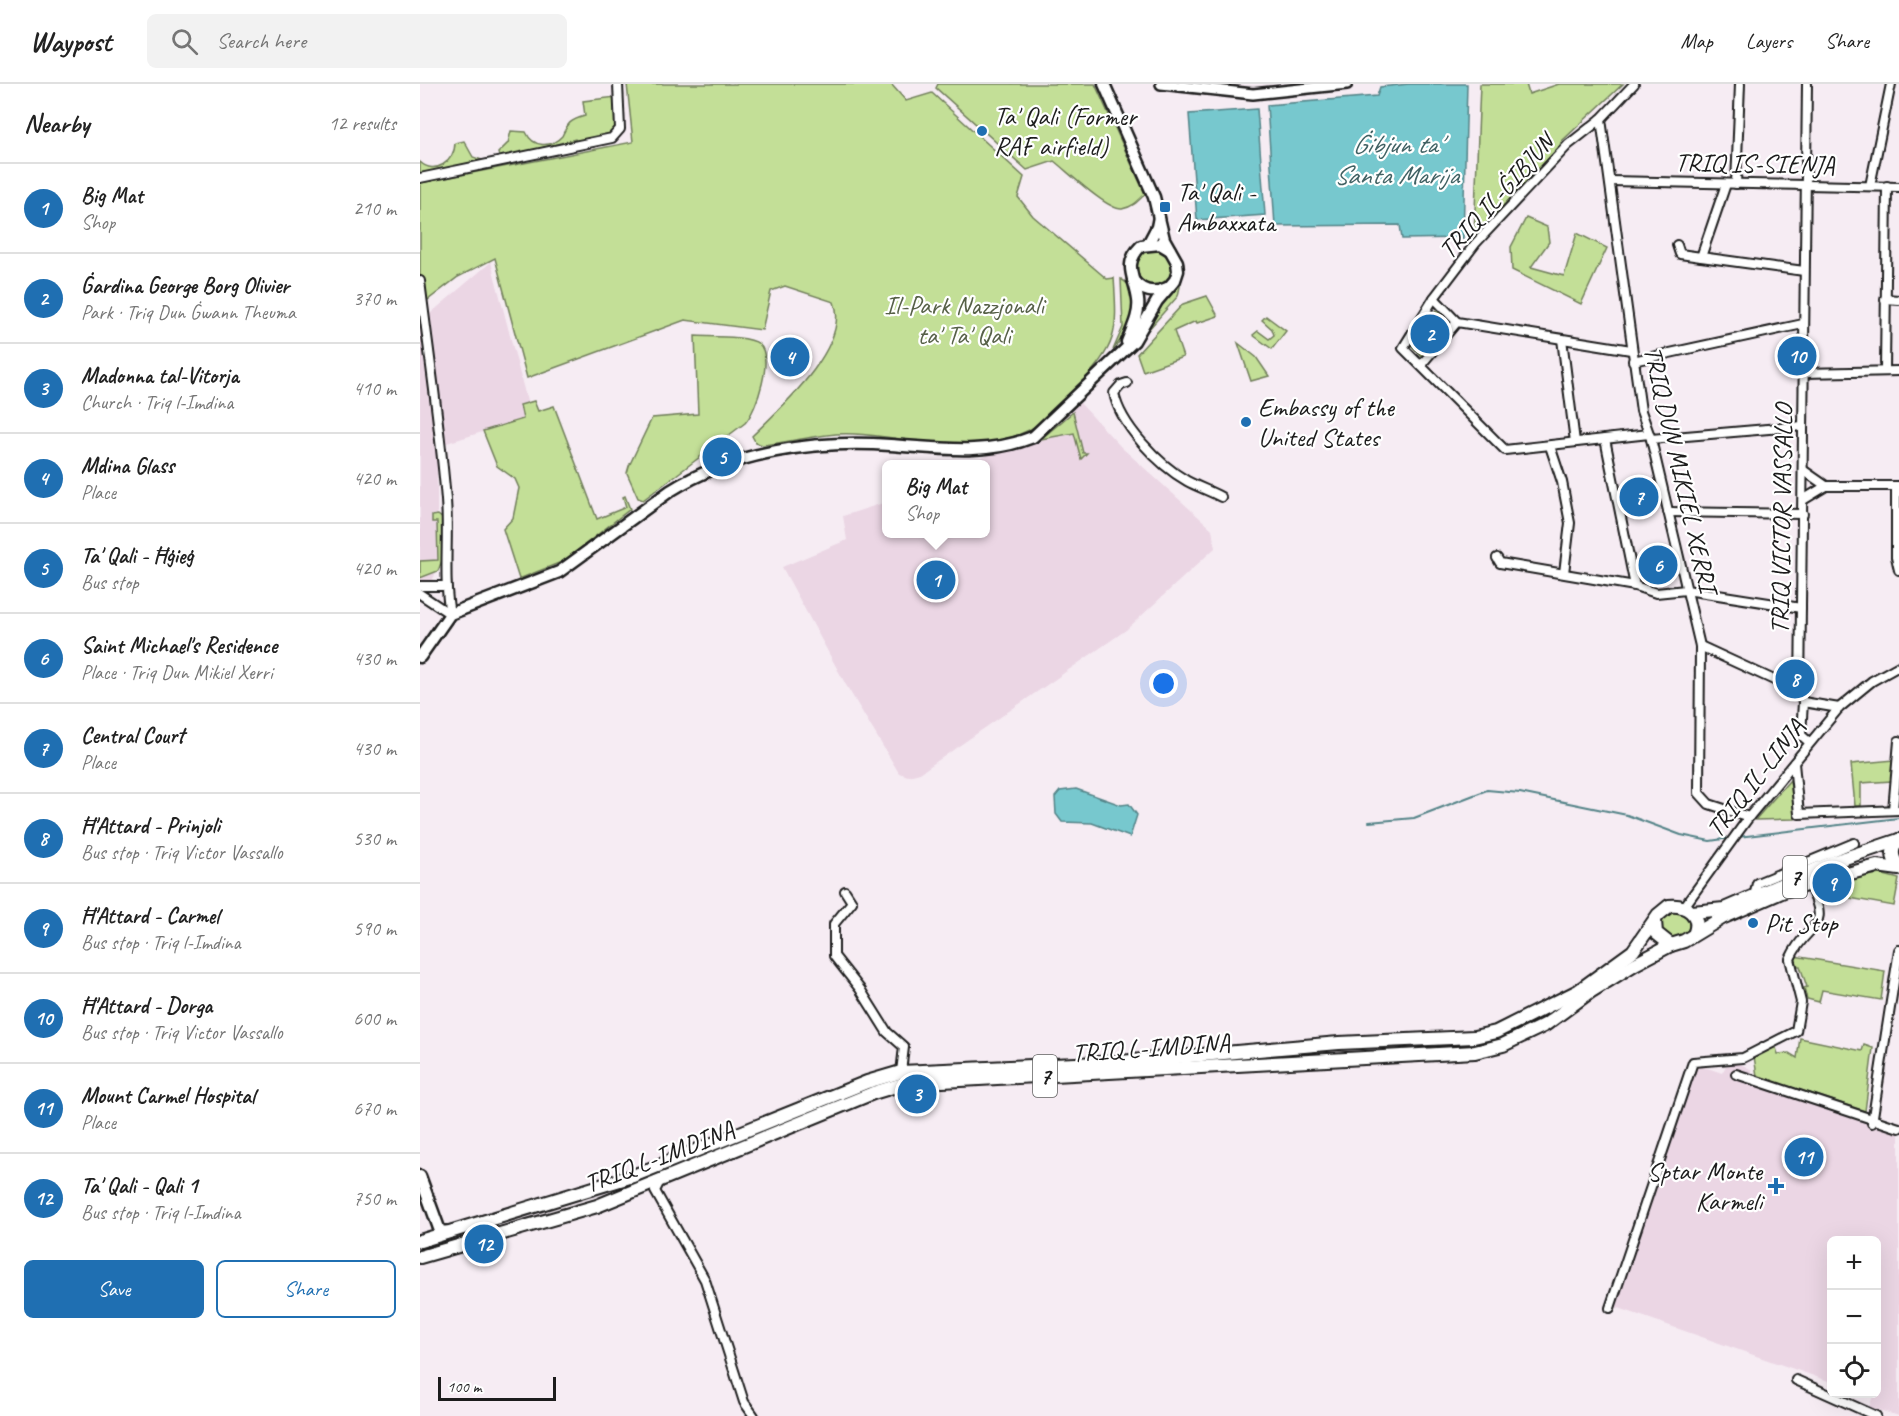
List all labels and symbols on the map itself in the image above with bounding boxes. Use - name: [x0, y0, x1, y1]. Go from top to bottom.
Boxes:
- place label: Ta' Qali (Former RAF airfield): [994, 100, 1139, 163]
- marker: Ta' Qali (Former RAF airfield): [975, 124, 989, 138]
- street label: TRIQ IL-ĠIBJUN: [1431, 124, 1564, 266]
- water label: Ġibjun ta' Santa Marija: [1334, 127, 1461, 192]
- street label: TRIQ IS-SIENJA: [1675, 146, 1836, 181]
- place label: Ta' Qali - Ambaxxata: [1177, 176, 1277, 239]
- marker: Ta' Qali - Ambaxxata: [1158, 200, 1172, 214]
- park label: Il-Park Nazzjonali ta' Ta' Qali: [884, 289, 1047, 352]
- pin: 2: [1410, 312, 1450, 356]
- pin: 4: [770, 334, 809, 380]
- pin: 10: [1778, 334, 1816, 378]
- street label: TRIQ DUN MIKIEL XERRI: [1636, 343, 1726, 601]
- place label: Embassy of the United States: [1258, 391, 1395, 454]
- street label: TRIQ VICTOR VASSALLO: [1763, 401, 1800, 634]
- marker: Embassy of the United States: [1239, 415, 1253, 429]
- pin: 5: [702, 434, 742, 479]
- pin: 7: [1620, 474, 1658, 520]
- pin: 6: [1638, 542, 1678, 588]
- pin: 1: [916, 558, 956, 602]
- pin: 8: [1776, 656, 1814, 702]
- your location: [1149, 669, 1178, 698]
- street label: TRIQ IL-LINJA: [1699, 712, 1813, 844]
- road number: 7: [1783, 856, 1807, 898]
- pin: 9: [1812, 860, 1852, 906]
- place label: Pit Stop: [1765, 907, 1840, 940]
- marker: Pit Stop: [1746, 916, 1760, 930]
- street label: TRIQ L-IMDINA: [1071, 1025, 1232, 1069]
- road number: 7: [1033, 1055, 1057, 1097]
- pin: 3: [898, 1072, 936, 1116]
- street label: TRIQ L-IMDINA: [580, 1112, 740, 1200]
- pin: 11: [1784, 1134, 1824, 1180]
- place label: Sptar Monte Karmeli: [1647, 1155, 1765, 1218]
- marker: Sptar Monte Karmeli: [1767, 1177, 1785, 1195]
- pin: 12: [464, 1222, 504, 1266]
- scale bar: [438, 1374, 556, 1402]

